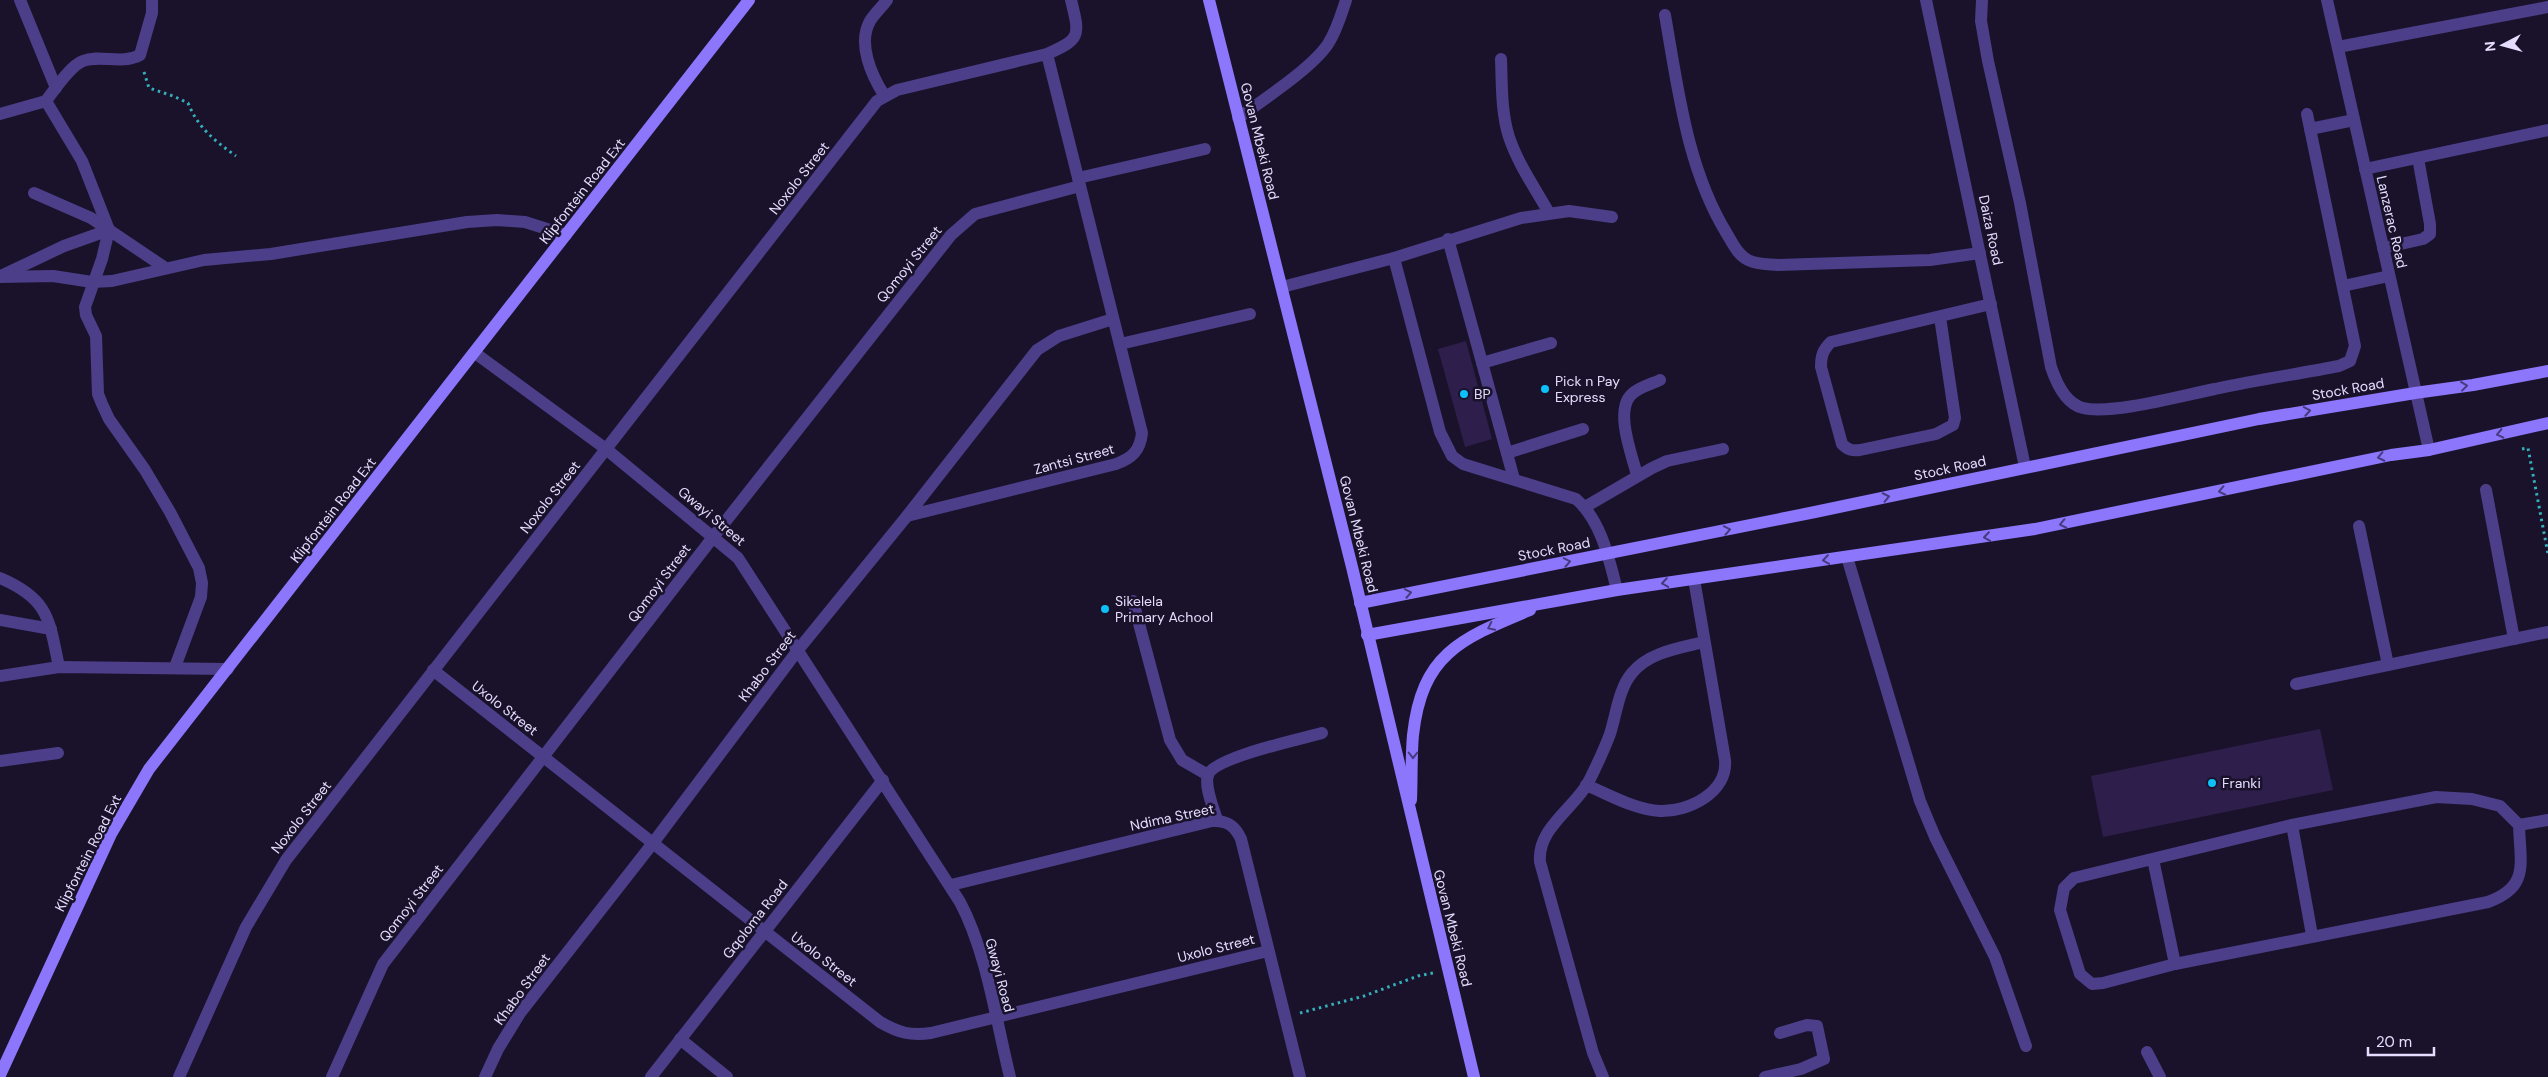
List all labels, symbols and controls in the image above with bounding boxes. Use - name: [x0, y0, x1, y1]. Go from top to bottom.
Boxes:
- north arrow: [2478, 20, 2528, 70]
- text: N: [2481, 40, 2500, 52]
- street label: Govan Mbeki Road: [1237, 81, 1283, 201]
- street label: Klipfontein Road Ext: [535, 135, 629, 247]
- street label: Noxolo Street: [765, 138, 833, 218]
- street label: Lanzerac Road: [2373, 174, 2411, 270]
- street label: Daiza Road: [1975, 193, 2007, 267]
- street label: Qomoyi Street: [872, 222, 946, 306]
- place label: Pick n Pay Express: [1555, 372, 1620, 406]
- street label: Stock Road: [2310, 374, 2386, 404]
- one-way arrow: [2460, 381, 2468, 392]
- marker: Pick n Pay Express: [1539, 383, 1551, 395]
- place label: BP: [1474, 385, 1491, 403]
- marker: BP: [1458, 388, 1470, 400]
- one-way arrow: [2303, 406, 2311, 417]
- one-way arrow: [2496, 428, 2505, 439]
- street label: Zantsi Street: [1032, 440, 1116, 478]
- one-way arrow: [2376, 451, 2385, 462]
- street label: Stock Road: [1912, 452, 1988, 484]
- street label: Klipfontein Road Ext: [286, 454, 380, 566]
- street label: Noxolo Street: [516, 457, 584, 537]
- street label: Govan Mbeki Road: [1336, 474, 1382, 594]
- street label: Gwayi Street: [674, 482, 750, 550]
- one-way arrow: [2218, 485, 2226, 496]
- one-way arrow: [1882, 493, 1890, 503]
- one-way arrow: [2058, 518, 2067, 529]
- one-way arrow: [1722, 525, 1731, 536]
- one-way arrow: [1983, 531, 1991, 541]
- street label: Stock Road: [1516, 533, 1592, 565]
- street label: Qomoyi Street: [624, 540, 694, 626]
- one-way arrow: [1822, 555, 1831, 565]
- one-way arrow: [1563, 557, 1572, 567]
- one-way arrow: [1661, 577, 1670, 587]
- one-way arrow: [1404, 588, 1412, 599]
- place label: Sikelela Primary Achool: [1115, 592, 1213, 626]
- marker: Sikelela Primary Achool: [1099, 603, 1111, 615]
- one-way arrow: [1487, 621, 1496, 631]
- street label: Khabo Street: [734, 627, 800, 705]
- street label: Uxolo Street: [468, 677, 542, 739]
- one-way arrow: [1408, 752, 1418, 759]
- place label: Franki: [2222, 774, 2261, 792]
- street label: Noxolo Street: [267, 777, 335, 857]
- marker: Franki: [2206, 777, 2218, 789]
- street label: Klipfontein Road Ext: [51, 791, 125, 915]
- street label: Ndima Street: [1128, 799, 1216, 835]
- street label: Qomoyi Street: [375, 860, 447, 946]
- street label: Govan Mbeki Road: [1430, 868, 1476, 988]
- street label: Gqoloma Road: [719, 876, 791, 962]
- street label: Uxolo Street: [787, 928, 861, 990]
- street label: Uxolo Street: [1176, 930, 1256, 966]
- street label: Gwayi Road: [981, 936, 1019, 1014]
- street label: Khabo Street: [490, 950, 554, 1028]
- scale bar: [2368, 1024, 2434, 1056]
- text: 20 m: [2376, 1032, 2412, 1052]

